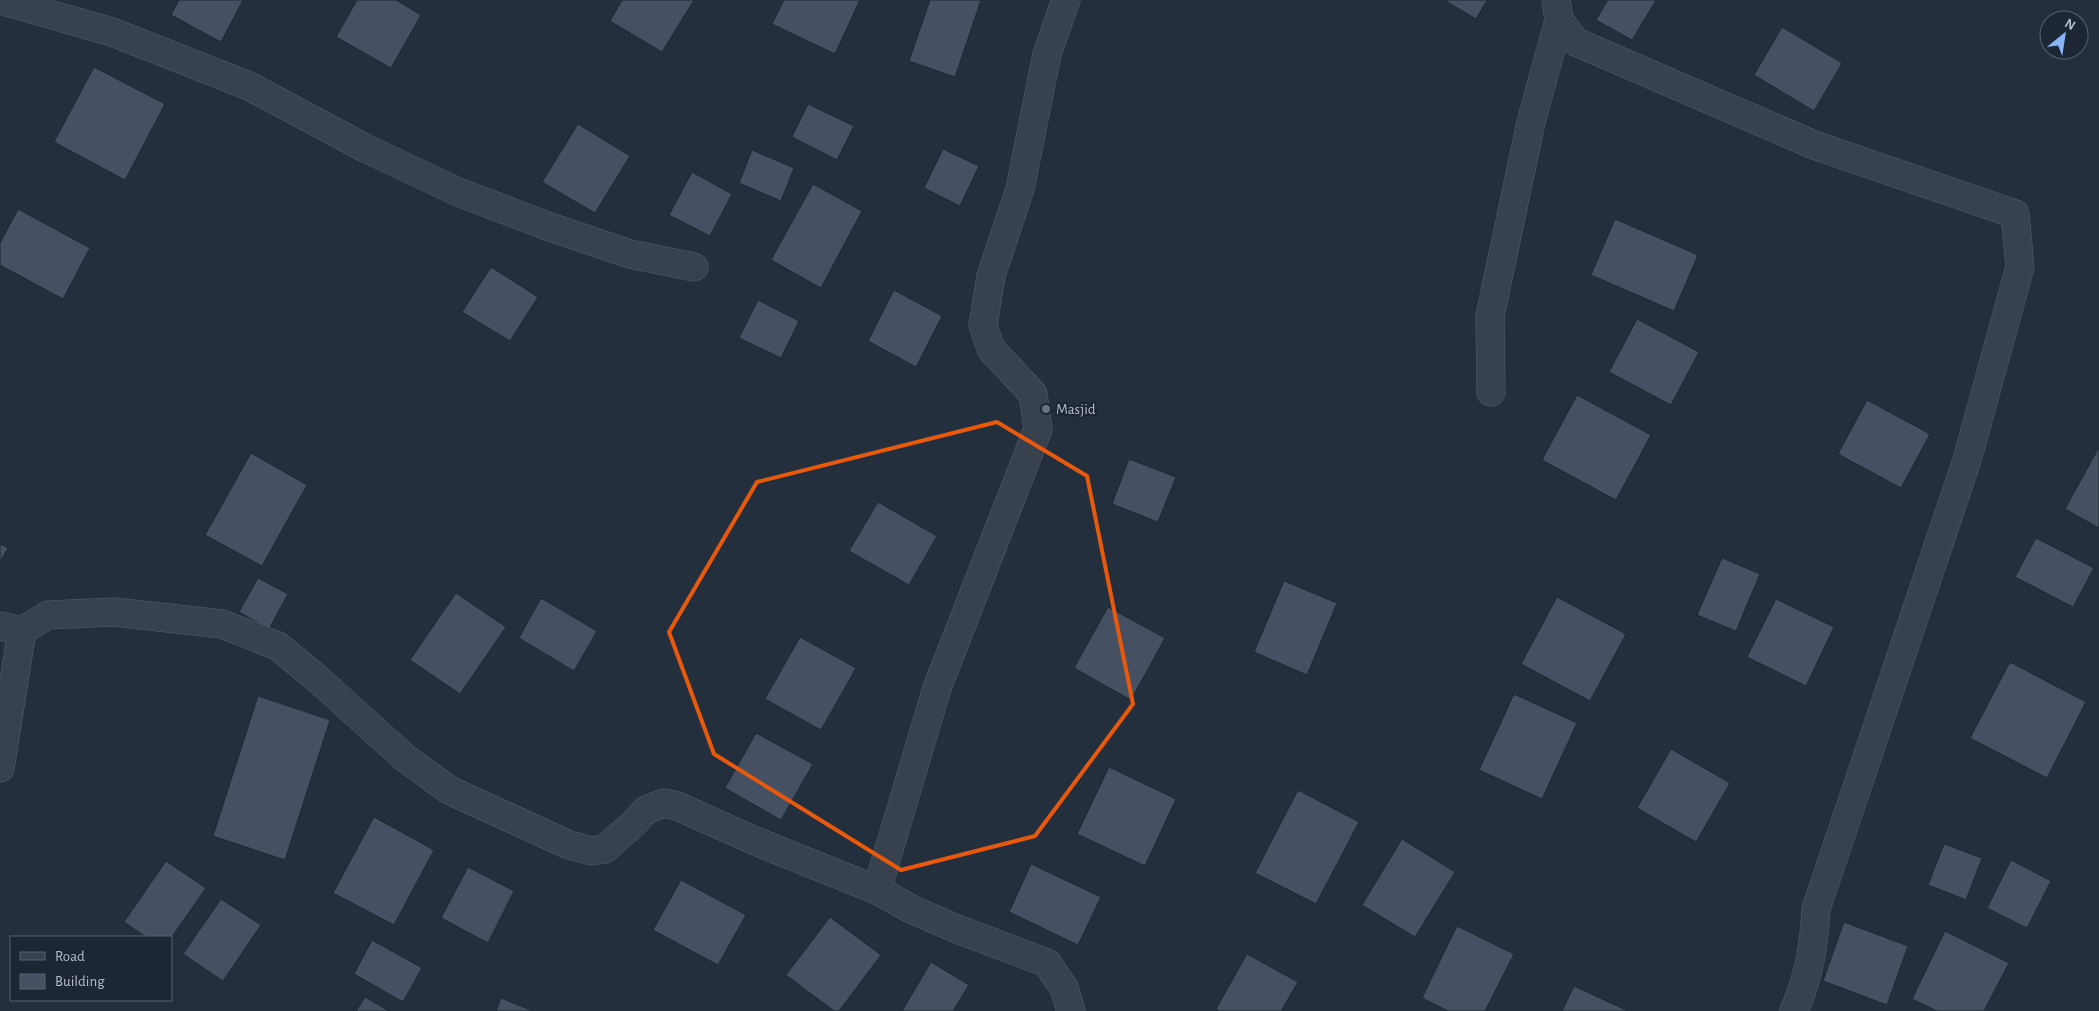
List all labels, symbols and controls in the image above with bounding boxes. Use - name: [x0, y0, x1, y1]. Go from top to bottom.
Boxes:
- north arrow: [2039, 10, 2089, 60]
- text: N: [2062, 16, 2078, 33]
- place label: Masjid: [1056, 402, 1096, 417]
- marker: Masjid: [1040, 403, 1052, 415]
- legend: [10, 936, 172, 1001]
- text: Road: [55, 949, 85, 964]
- text: Building: [55, 974, 105, 989]

